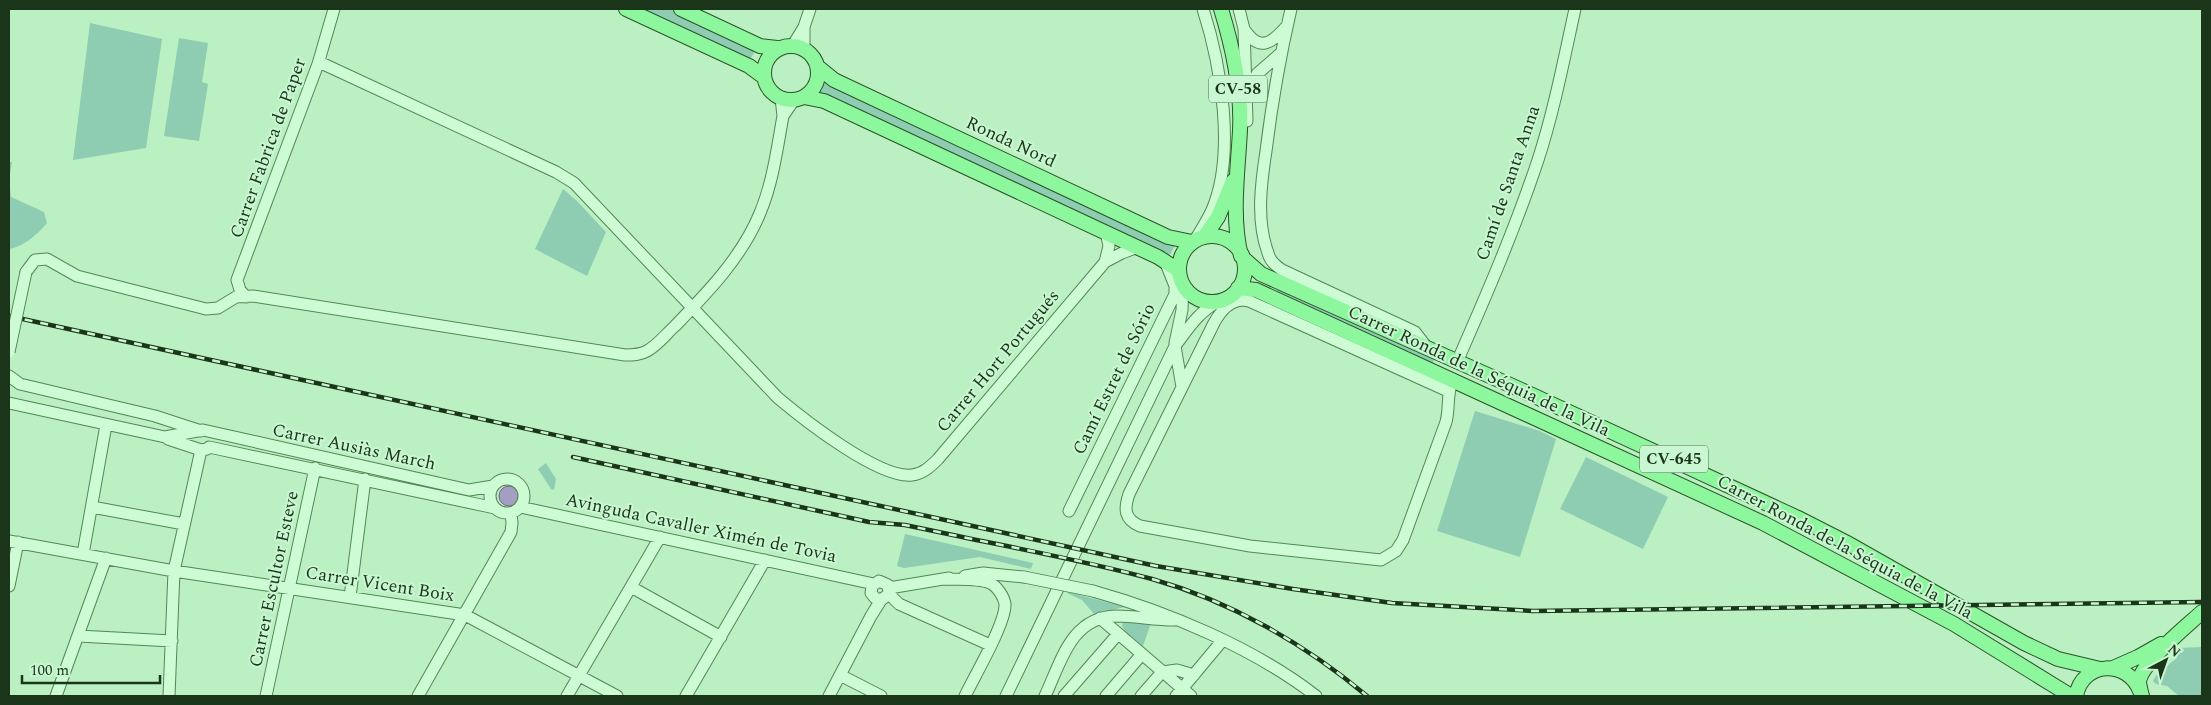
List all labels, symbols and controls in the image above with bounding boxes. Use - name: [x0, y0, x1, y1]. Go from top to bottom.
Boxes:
- street label: Carrer Fabrica de Paper: [223, 54, 313, 242]
- road number: CV-58: [1209, 76, 1267, 102]
- street label: Camí de Santa Anna: [1469, 102, 1547, 264]
- street label: Ronda Nord: [961, 109, 1061, 175]
- street label: Carrer Hort Portugués: [930, 283, 1066, 439]
- street label: Carrer Ronda de la Séquia de la Vila: [1343, 298, 1615, 444]
- street label: Camí Estret de Sório: [1066, 299, 1162, 459]
- street label: Carrer Ausiàs March: [270, 416, 438, 478]
- road number: CV-645: [1640, 446, 1708, 472]
- street label: Carrer Ronda de la Séquia de la Vila: [1712, 468, 1978, 626]
- street label: Avinguda Cavaller Ximén de Tovia: [563, 486, 839, 570]
- street label: Carrer Escultor Esteve: [242, 488, 306, 670]
- street label: Carrer Vicent Boix: [304, 559, 456, 609]
- north arrow: [2141, 635, 2191, 685]
- text: N: [2163, 639, 2185, 662]
- scale bar: [22, 652, 160, 684]
- text: 100 m: [30, 659, 69, 682]

